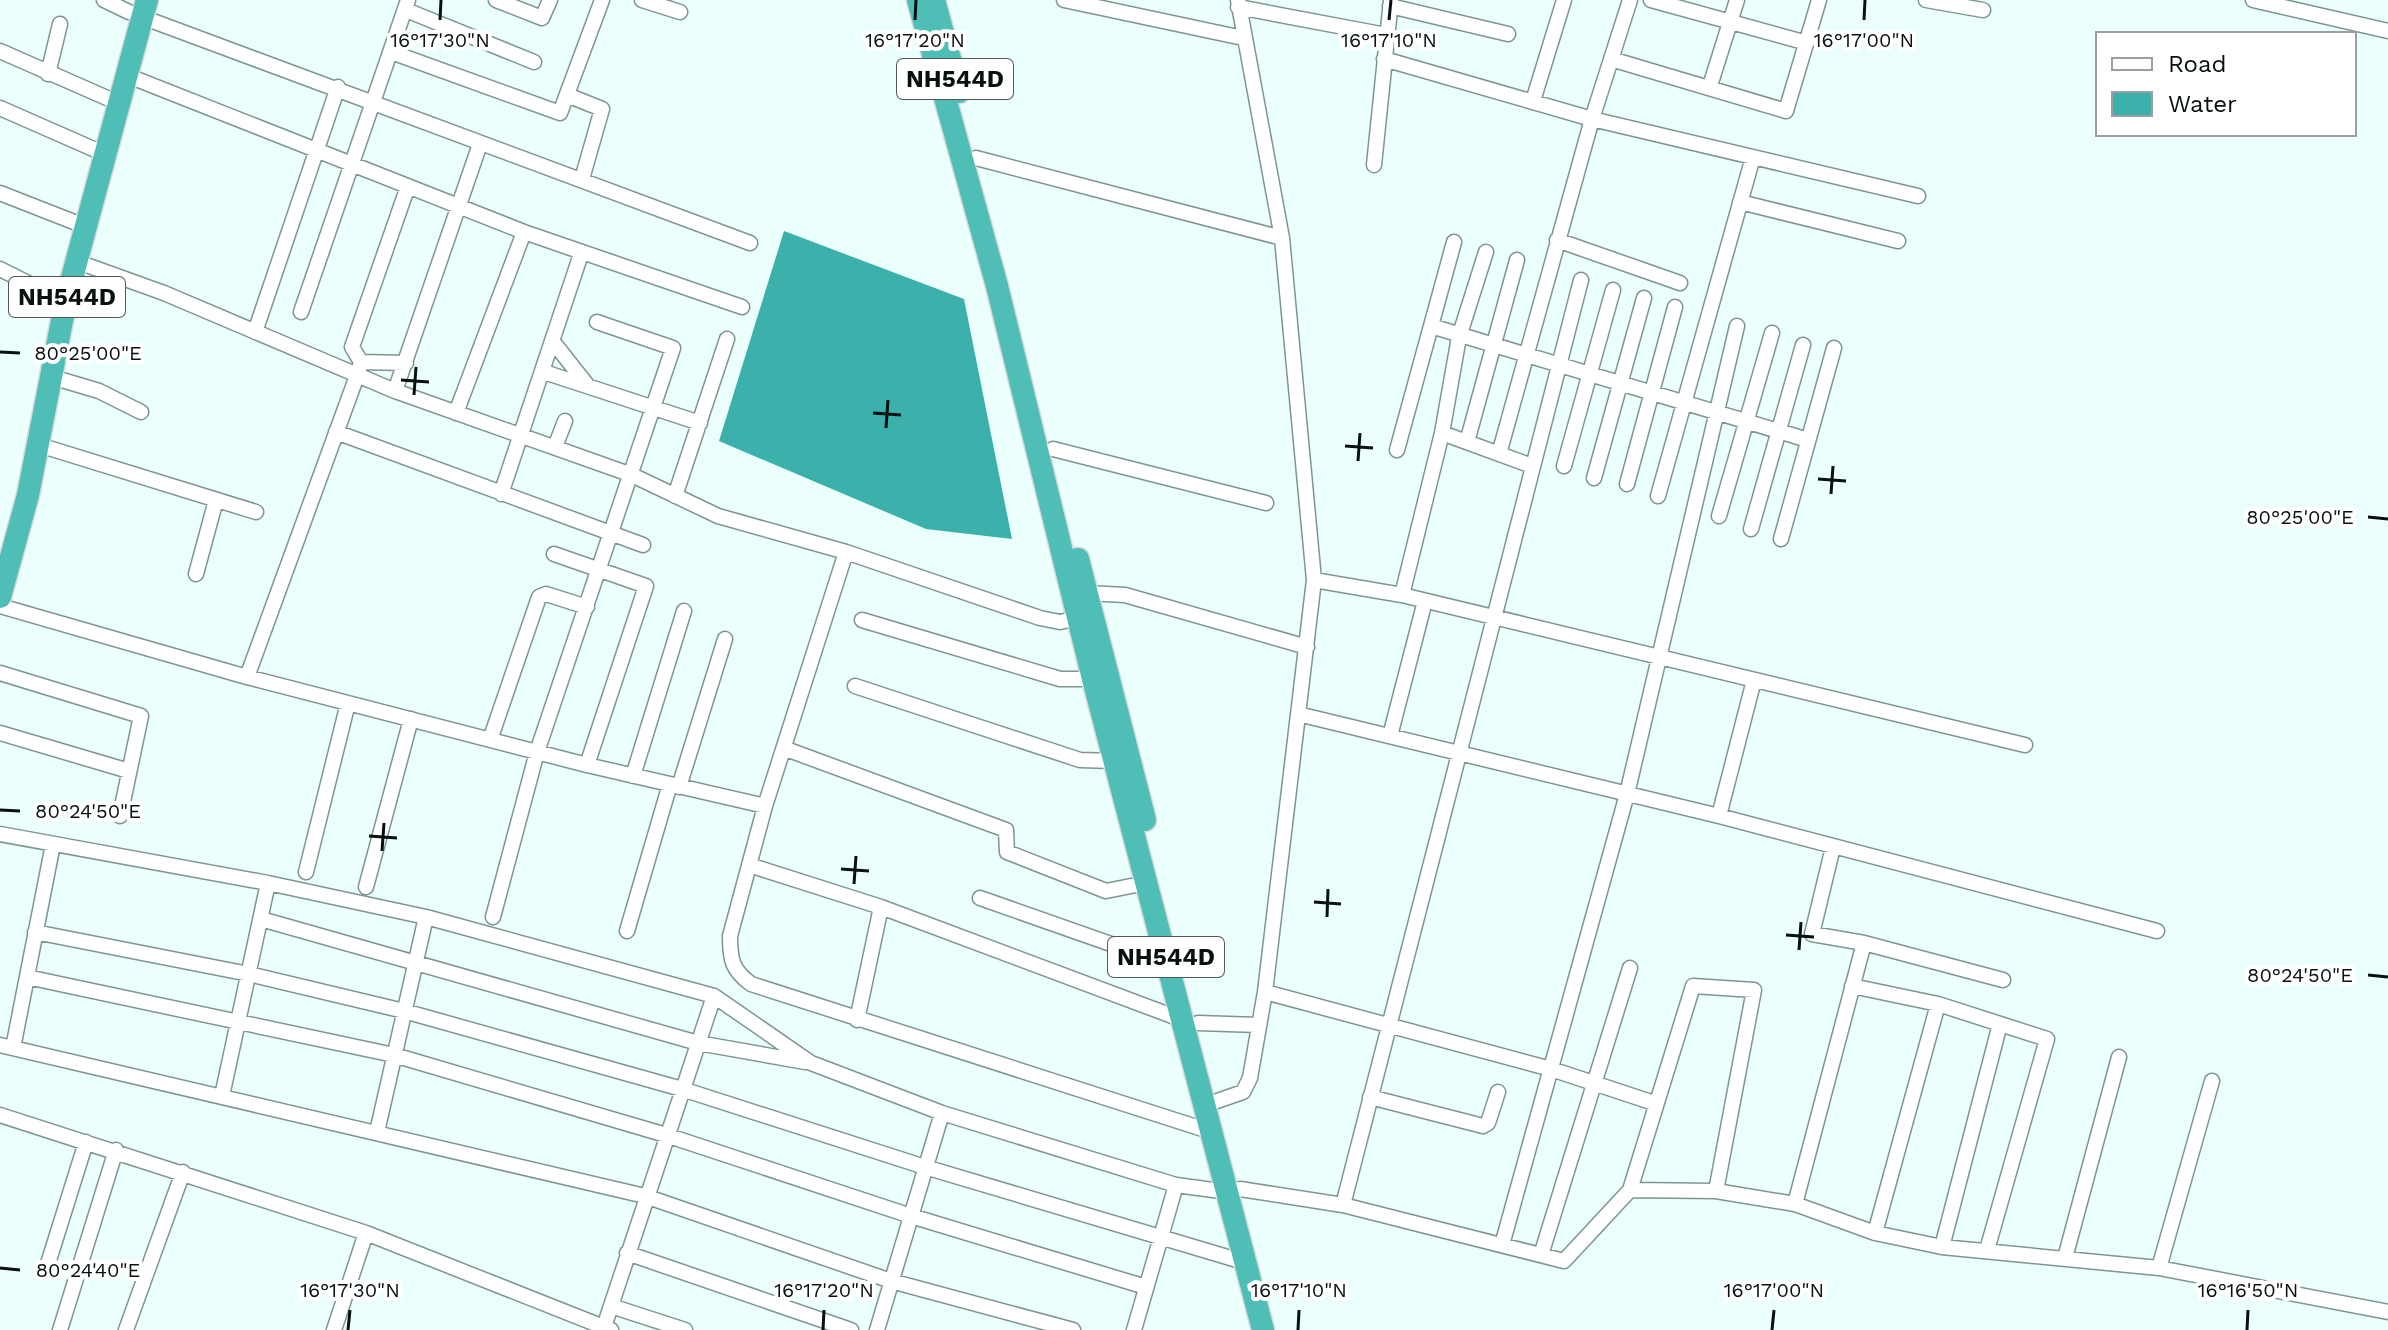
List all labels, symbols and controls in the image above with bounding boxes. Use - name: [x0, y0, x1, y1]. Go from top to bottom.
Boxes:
- text: 16°17'30"N: [390, 28, 490, 52]
- text: 16°17'20"N: [865, 28, 965, 52]
- text: 16°17'10"N: [1341, 28, 1437, 52]
- text: 16°17'00"N: [1814, 28, 1914, 52]
- legend: [2096, 32, 2356, 136]
- text: Road: [2168, 50, 2227, 78]
- road number: NH544D: [897, 59, 1013, 99]
- text: Water: [2168, 90, 2237, 118]
- road number: NH544D: [9, 277, 125, 317]
- text: 80°25'00"E: [34, 341, 142, 365]
- text: 80°25'00"E: [2246, 505, 2354, 529]
- text: 80°24'50"E: [35, 799, 141, 823]
- road number: NH544D: [1108, 937, 1224, 977]
- text: 80°24'50"E: [2247, 963, 2353, 987]
- text: 80°24'40"E: [36, 1258, 140, 1282]
- text: 16°17'30"N: [300, 1278, 400, 1302]
- text: 16°17'20"N: [774, 1278, 874, 1302]
- text: 16°17'10"N: [1251, 1278, 1347, 1302]
- text: 16°17'00"N: [1724, 1278, 1824, 1302]
- text: 16°16'50"N: [2198, 1278, 2298, 1302]

